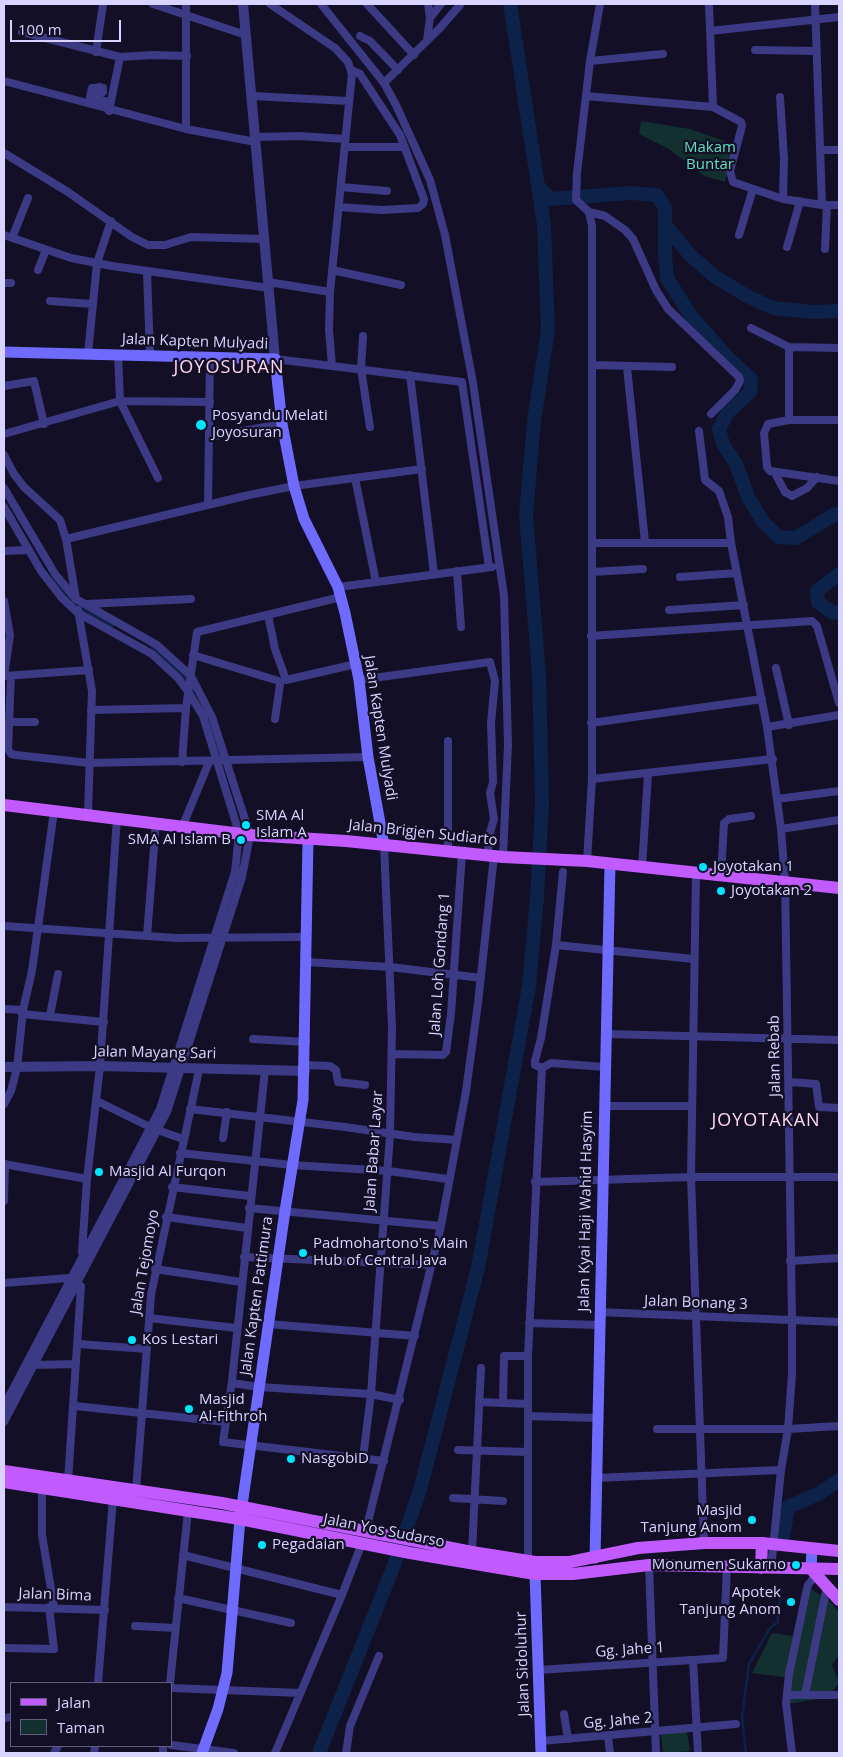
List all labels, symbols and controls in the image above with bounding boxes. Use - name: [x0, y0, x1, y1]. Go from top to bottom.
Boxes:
- scale bar: [12, 10, 124, 42]
- text: 100 m: [18, 19, 62, 39]
- park label: Makam Buntar: [684, 139, 736, 174]
- street label: Jalan Kapten Mulyadi: [122, 330, 268, 354]
- district label: JOYOSURAN: [172, 357, 286, 379]
- place label: Posyandu Melati Joyosuran: [212, 407, 328, 442]
- marker: Posyandu Melati Joyosuran: [194, 418, 208, 432]
- street label: Jalan Kapten Mulyadi: [360, 654, 400, 802]
- place label: SMA Al Islam A: [256, 807, 307, 842]
- street label: Jalan Brigjen Sudiarto: [348, 816, 498, 850]
- marker: SMA Al Islam A: [240, 819, 252, 831]
- place label: SMA Al Islam B: [128, 831, 231, 849]
- marker: SMA Al Islam B: [235, 834, 247, 846]
- place label: Joyotakan 1: [713, 858, 794, 876]
- marker: Joyotakan 1: [697, 861, 709, 873]
- place label: Joyotakan 2: [731, 882, 812, 900]
- marker: Joyotakan 2: [715, 885, 727, 897]
- street label: Jalan Loh Gondang 1: [426, 892, 454, 1036]
- street label: Jalan Rebab: [765, 1015, 785, 1097]
- street label: Jalan Mayang Sari: [93, 1043, 217, 1063]
- street label: Jalan Babar Layar: [361, 1090, 387, 1212]
- street label: Jalan Kyai Haji Wahid Hasyim: [575, 1110, 597, 1312]
- district label: JOYOTAKAN: [710, 1110, 822, 1132]
- place label: Masjid Al Furqon: [109, 1163, 226, 1181]
- marker: Masjid Al Furqon: [93, 1166, 105, 1178]
- street label: Jalan Tejomoyo: [127, 1208, 163, 1316]
- street label: Jalan Kapten Pattimura: [237, 1215, 277, 1377]
- place label: Padmohartono's Main Hub of Central Java: [313, 1235, 468, 1270]
- marker: Padmohartono's Main Hub of Central Java: [297, 1247, 309, 1259]
- street label: Jalan Bonang 3: [644, 1292, 748, 1314]
- place label: Kos Lestari: [142, 1331, 218, 1349]
- marker: Kos Lestari: [126, 1334, 138, 1346]
- place label: Masjid Al-Fithroh: [199, 1391, 268, 1426]
- marker: Masjid Al-Fithroh: [183, 1403, 195, 1415]
- place label: NasgobiD: [301, 1450, 369, 1468]
- marker: NasgobiD: [285, 1453, 297, 1465]
- place label: Masjid Tanjung Anom: [640, 1502, 742, 1537]
- street label: Jalan Yos Sudarso: [322, 1510, 446, 1552]
- marker: Masjid Tanjung Anom: [746, 1514, 758, 1526]
- place label: Pegadaian: [272, 1536, 345, 1554]
- marker: Pegadaian: [256, 1539, 268, 1551]
- place label: Monumen Sukarno: [652, 1556, 786, 1574]
- marker: Monumen Sukarno: [790, 1559, 802, 1571]
- place label: Apotek Tanjung Anom: [679, 1584, 781, 1619]
- street label: Jalan Bima: [18, 1585, 92, 1605]
- marker: Apotek Tanjung Anom: [785, 1596, 797, 1608]
- street label: Jalan Sidoluhur: [512, 1611, 534, 1717]
- street label: Gg. Jahe 1: [595, 1639, 665, 1661]
- legend: [10, 1682, 172, 1747]
- text: Jalan: [57, 1692, 91, 1712]
- street label: Gg. Jahe 2: [583, 1709, 653, 1733]
- text: Taman: [57, 1717, 105, 1737]

